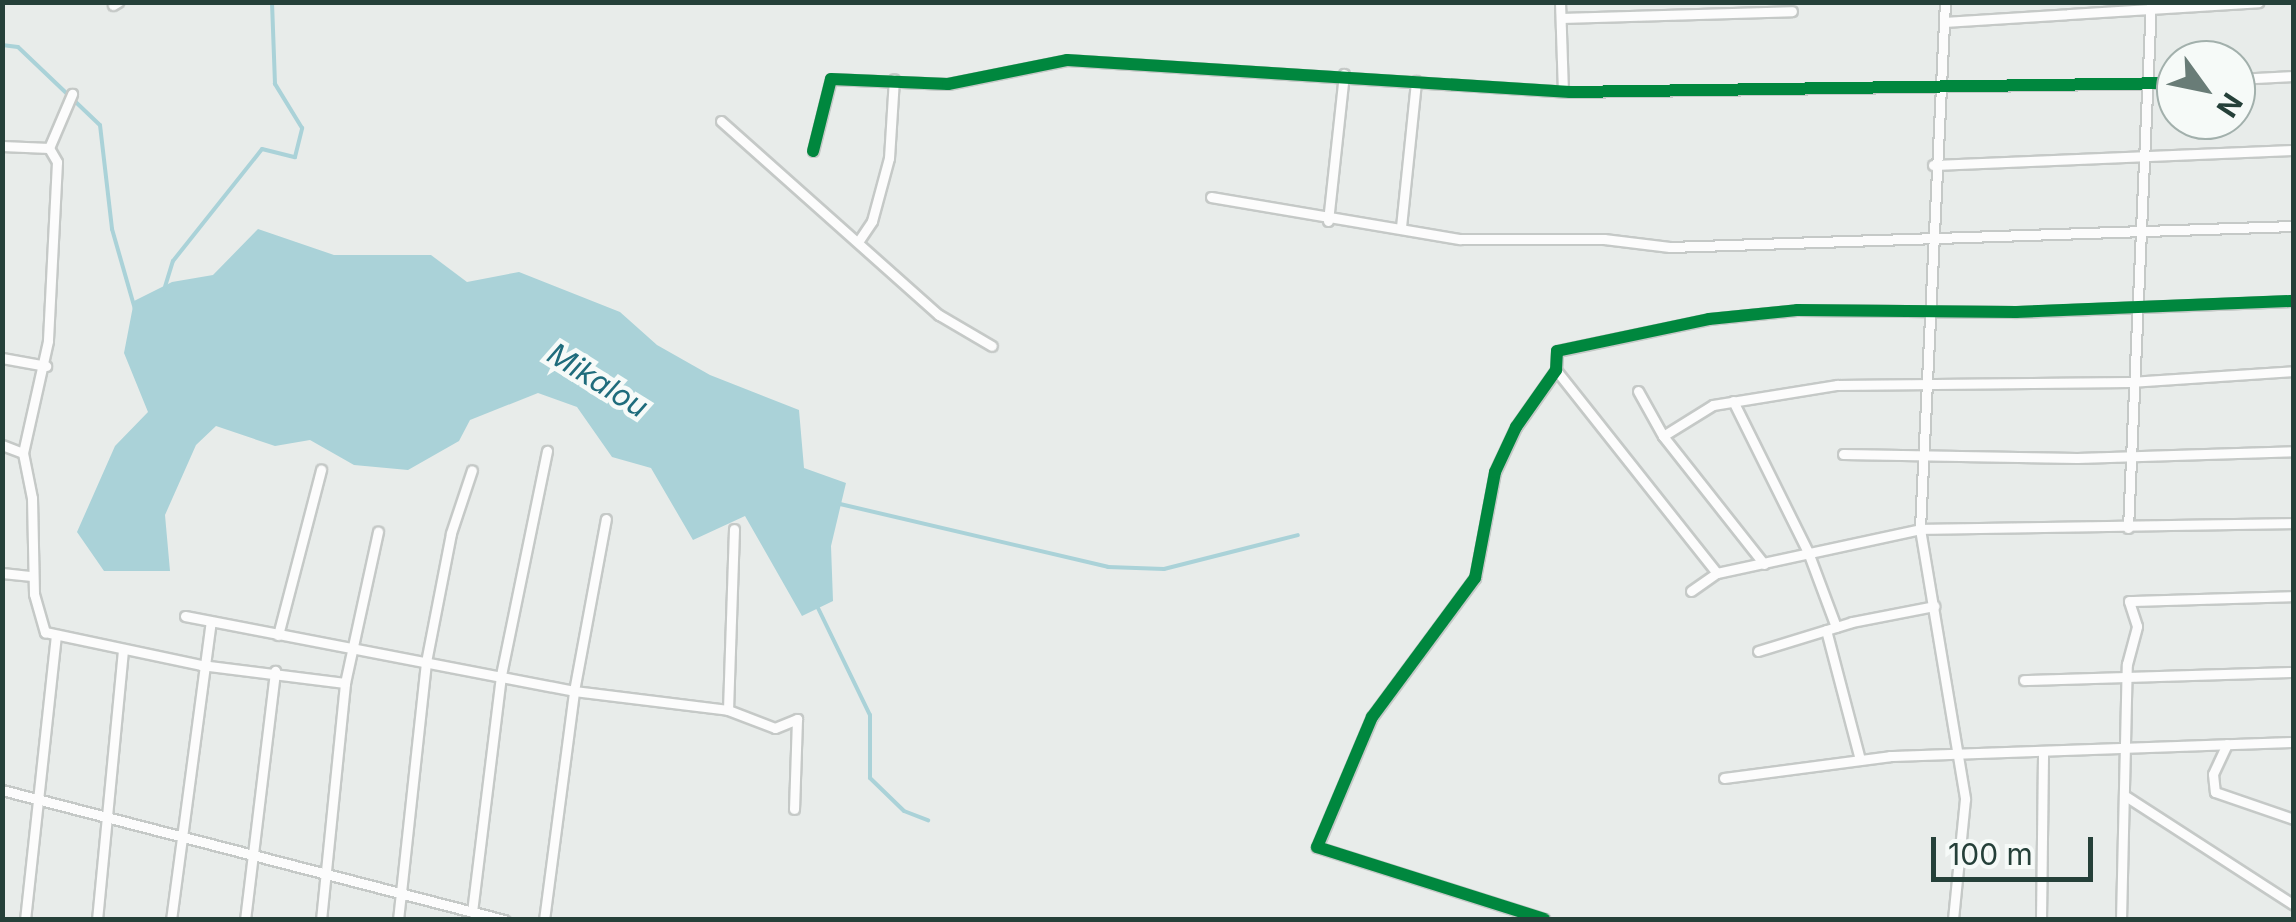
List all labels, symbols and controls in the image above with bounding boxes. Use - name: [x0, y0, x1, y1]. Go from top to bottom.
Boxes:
- north arrow: [2156, 40, 2256, 140]
- text: N: [2209, 87, 2250, 123]
- water label: Mikalou: [541, 335, 655, 425]
- scale bar: [1936, 817, 2098, 879]
- text: 100 m: [1948, 836, 2033, 872]

